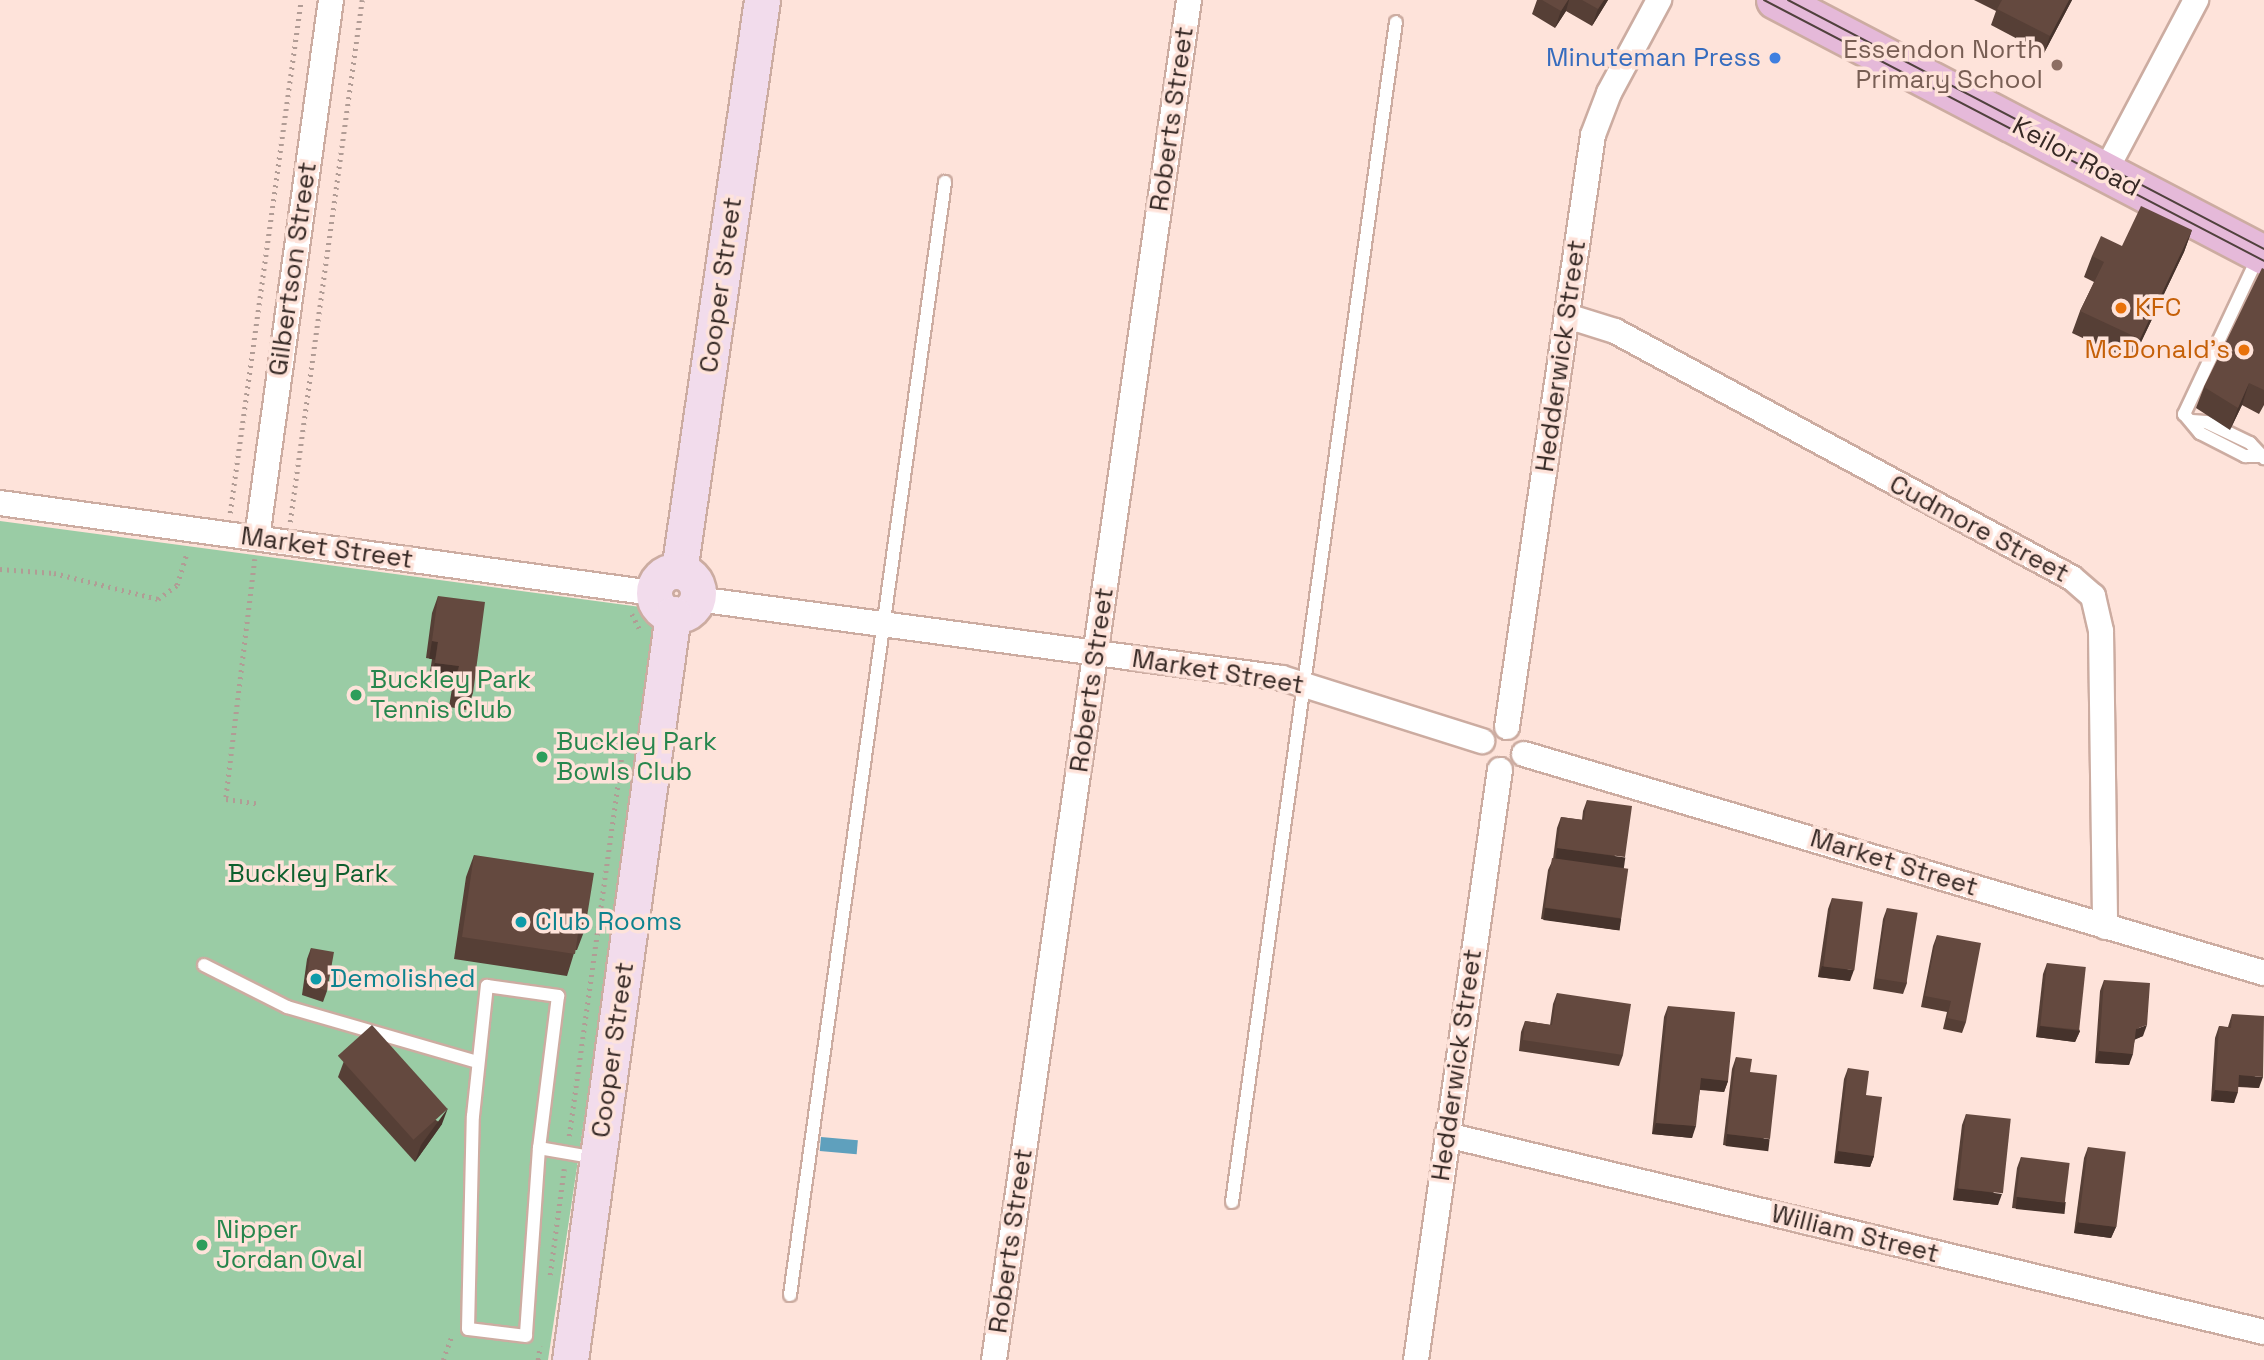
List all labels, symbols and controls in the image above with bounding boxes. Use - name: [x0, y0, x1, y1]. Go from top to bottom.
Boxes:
- street label: Roberts Street: [1144, 25, 1200, 213]
- place label: Essendon North Primary School: [1843, 34, 2043, 96]
- place label: Minuteman Press: [1546, 42, 1761, 74]
- marker: Minuteman Press: [1767, 50, 1783, 66]
- marker: Essendon North Primary School: [2049, 57, 2065, 73]
- street label: Keilor Road: [2007, 110, 2145, 204]
- street label: Gilbertson Street: [263, 160, 323, 378]
- street label: Cooper Street: [693, 195, 749, 375]
- street label: Hedderwick Street: [1529, 238, 1593, 474]
- place label: KFC: [2135, 292, 2181, 324]
- marker: KFC: [2113, 300, 2129, 316]
- place label: McDonald's: [2085, 334, 2230, 366]
- marker: McDonald's: [2236, 342, 2252, 358]
- street label: Cudmore Street: [1884, 469, 2074, 589]
- street label: Market Street: [239, 520, 415, 576]
- street label: Roberts Street: [1064, 586, 1120, 774]
- street label: Market Street: [1130, 643, 1306, 701]
- place label: Buckley Park Tennis Club: [370, 664, 531, 726]
- marker: Buckley Park Tennis Club: [348, 687, 364, 703]
- place label: Buckley Park Bowls Club: [556, 726, 717, 788]
- marker: Buckley Park Bowls Club: [534, 749, 550, 765]
- street label: Market Street: [1806, 823, 1982, 903]
- park label: Buckley Park: [227, 858, 389, 890]
- place label: Club Rooms: [535, 906, 682, 938]
- marker: Club Rooms: [513, 914, 529, 930]
- street label: Hedderwick Street: [1425, 947, 1489, 1183]
- street label: Cooper Street: [585, 960, 641, 1140]
- place label: Demolished: [330, 963, 476, 995]
- marker: Demolished: [308, 971, 324, 987]
- street label: Roberts Street: [983, 1147, 1039, 1335]
- street label: William Street: [1768, 1198, 1942, 1270]
- place label: Nipper Jordan Oval: [216, 1214, 363, 1276]
- marker: Nipper Jordan Oval: [194, 1237, 210, 1253]

